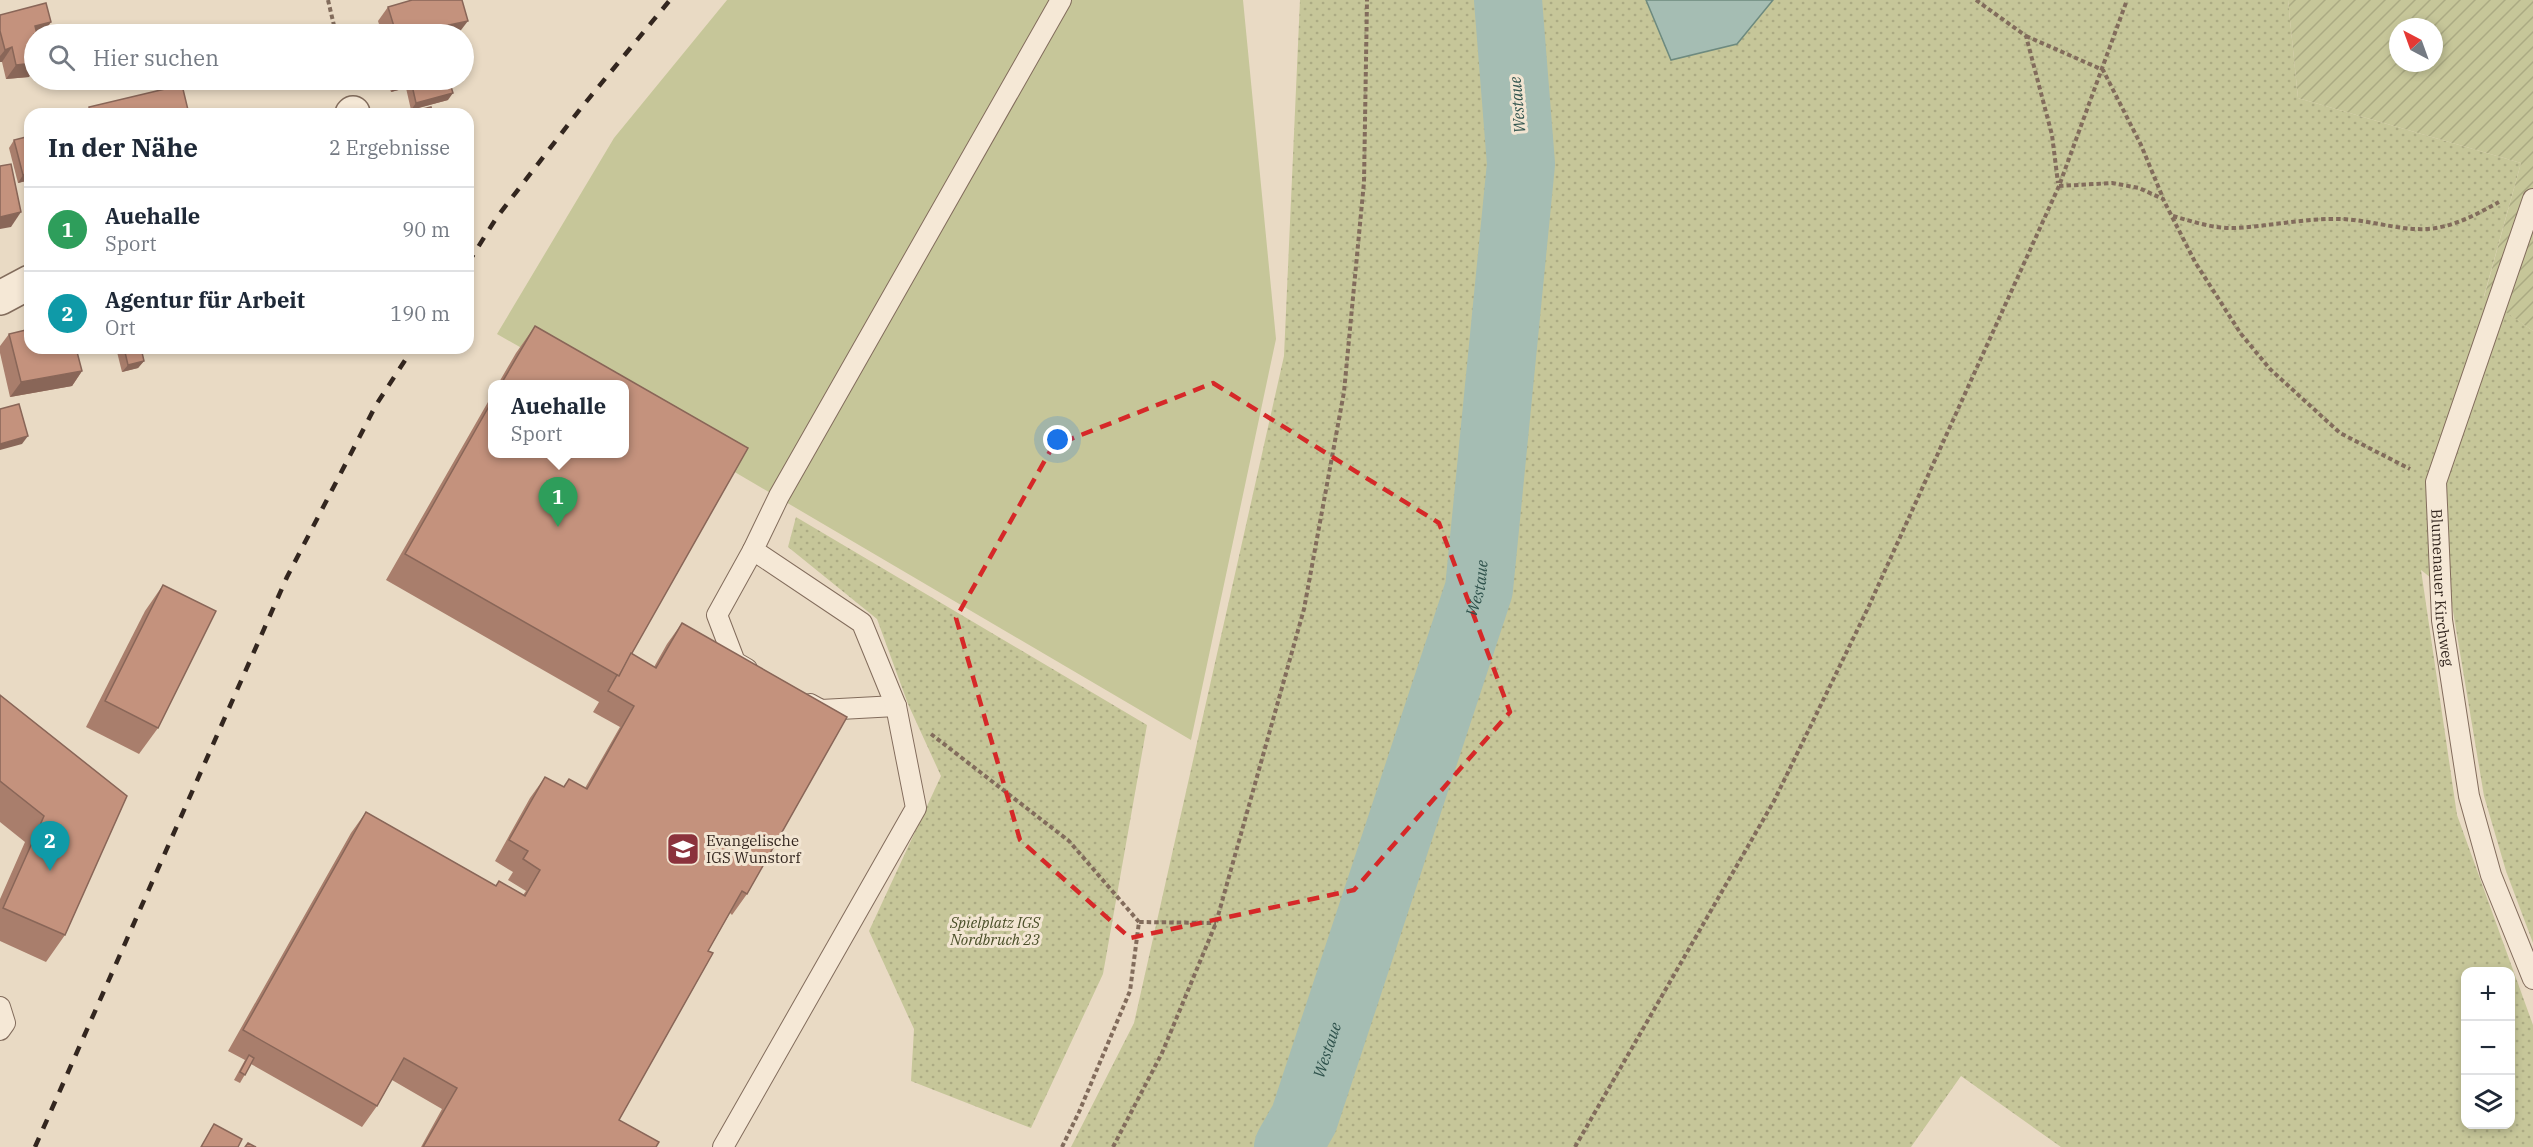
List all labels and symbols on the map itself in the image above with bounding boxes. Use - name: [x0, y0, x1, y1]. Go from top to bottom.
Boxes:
- north arrow: [2389, 18, 2443, 72]
- water label: Westaue: [1505, 76, 1529, 134]
- your location: [1043, 425, 1072, 454]
- pin: 1: [538, 478, 578, 527]
- street label: Blumenauer Kirchweg: [2428, 508, 2458, 668]
- water label: Westaue: [1461, 559, 1492, 619]
- pin: 2: [31, 822, 70, 871]
- school or university icon: Evangelische IGS Wunstorf: [665, 831, 701, 867]
- place label: Evangelische IGS Wunstorf: [706, 831, 801, 867]
- park label: Spielplatz IGS Nordbruch 23: [949, 913, 1041, 949]
- water label: Westaue: [1308, 1020, 1345, 1080]

